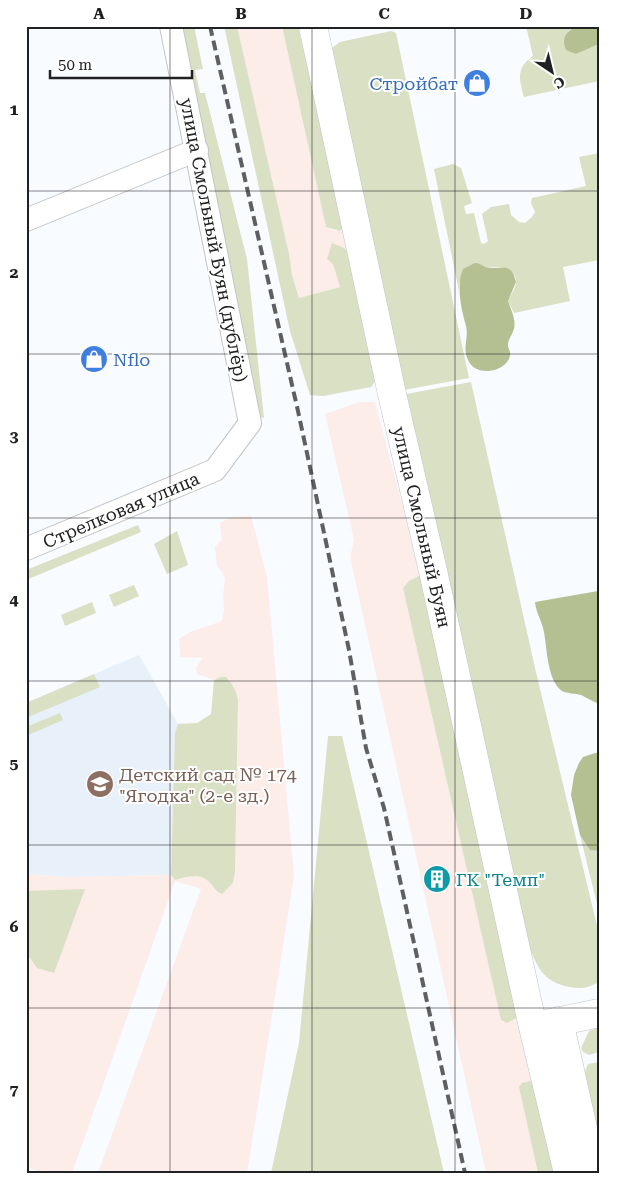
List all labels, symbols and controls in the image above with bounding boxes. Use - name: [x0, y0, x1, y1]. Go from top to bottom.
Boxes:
- text: A: [93, 4, 105, 23]
- text: B: [235, 4, 247, 23]
- text: C: [378, 4, 390, 23]
- text: D: [520, 4, 533, 23]
- scale bar: [50, 48, 192, 80]
- north arrow: [528, 48, 578, 98]
- text: 50 m: [58, 56, 93, 74]
- shop icon: Стройбат: [462, 68, 492, 98]
- place label: Стройбат: [369, 73, 458, 94]
- text: С: [551, 73, 568, 92]
- street label: улица Смольный Буян (дублёр): [176, 96, 252, 384]
- text: 1: [10, 100, 19, 119]
- text: 2: [10, 263, 19, 282]
- shop icon: Nflo: [79, 344, 109, 374]
- place label: Nflo: [113, 349, 150, 370]
- street label: улица Смольный Буян: [389, 424, 455, 630]
- text: 3: [10, 427, 19, 446]
- street label: Стрелковая улица: [40, 467, 203, 552]
- text: 4: [10, 590, 19, 609]
- text: 5: [10, 754, 19, 773]
- place label: Детский сад № 174 "Ягодка" (2-е зд.): [119, 764, 297, 806]
- school or university icon: Детский сад № 174 "Ягодка" (2-е зд.): [85, 769, 115, 799]
- building icon: ГК "Темп": [422, 864, 452, 894]
- place label: ГК "Темп": [456, 869, 545, 890]
- text: 6: [10, 917, 19, 936]
- text: 7: [10, 1080, 19, 1099]

